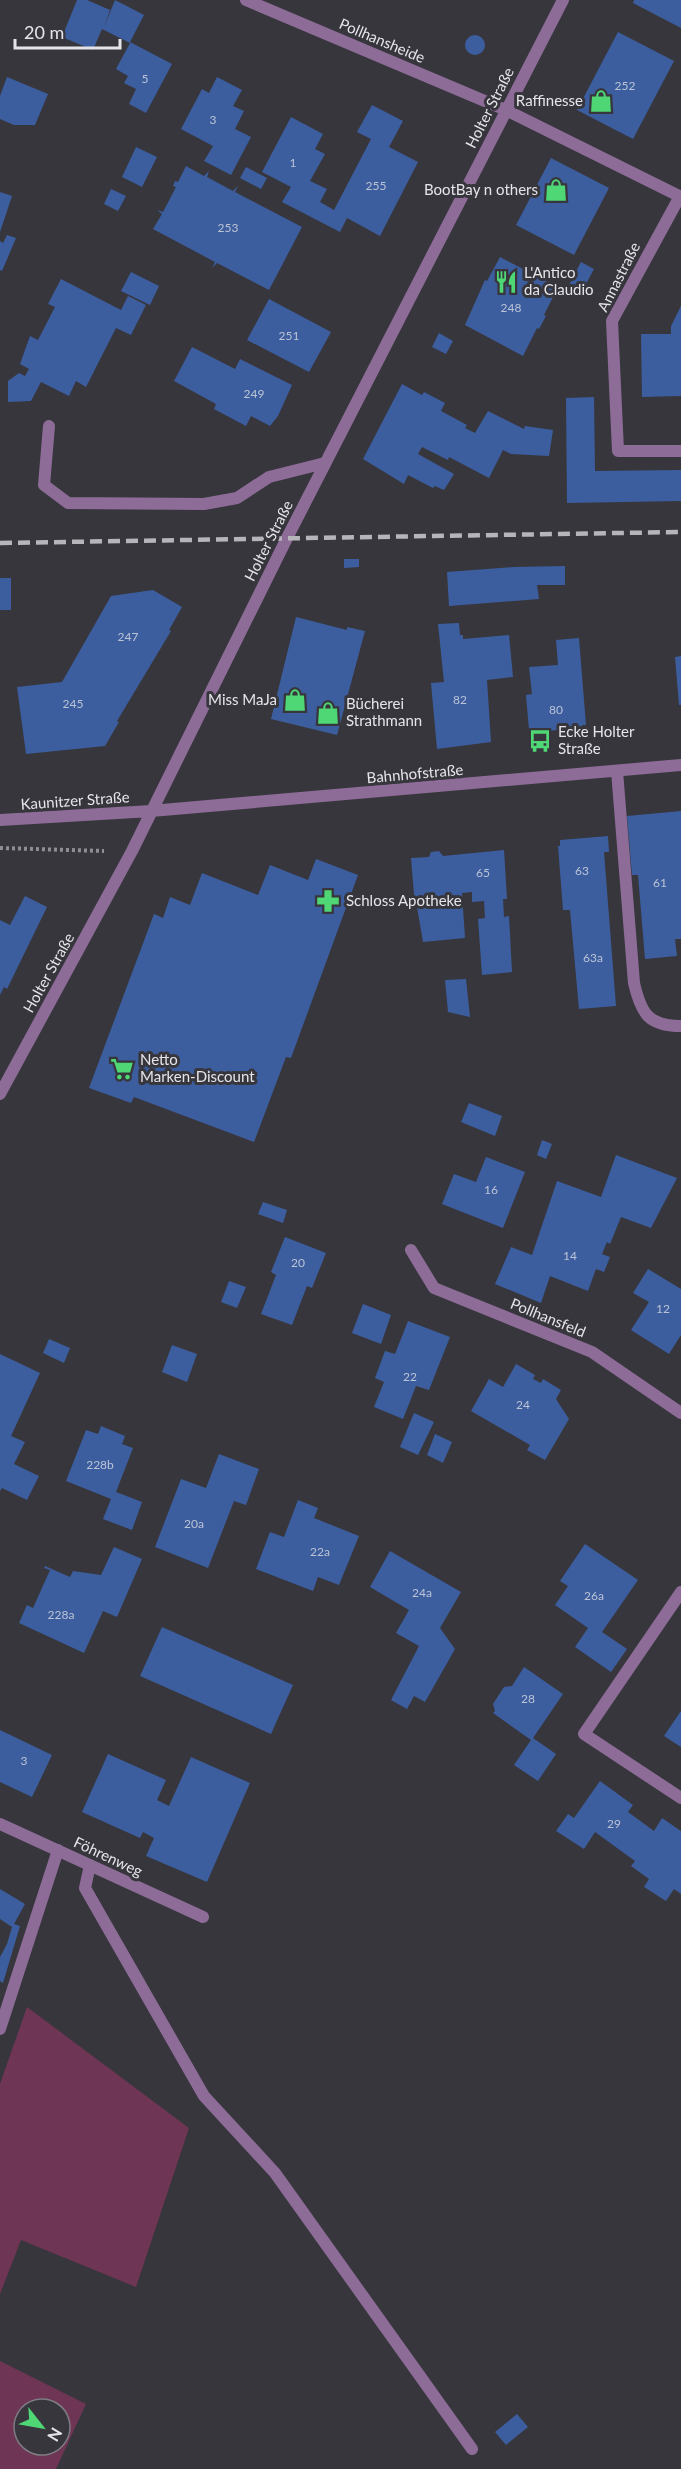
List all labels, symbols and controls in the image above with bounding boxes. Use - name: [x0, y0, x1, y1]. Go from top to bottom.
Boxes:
- scale bar: [15, 12, 120, 50]
- street label: Pollhansheide: [337, 14, 428, 66]
- text: 20 m: [24, 21, 64, 43]
- street label: Holter Straße: [461, 64, 517, 151]
- house number: 5: [142, 71, 149, 86]
- house number: 252: [615, 78, 635, 93]
- shop icon: Raffinesse: [588, 88, 614, 114]
- place label: Raffinesse: [516, 91, 583, 109]
- house number: 3: [210, 112, 217, 127]
- house number: 1: [290, 155, 297, 170]
- shop icon: BootBay n others: [543, 177, 569, 203]
- house number: 255: [366, 178, 386, 193]
- place label: BootBay n others: [424, 180, 538, 198]
- house number: 253: [218, 220, 238, 235]
- street label: Annastraße: [593, 239, 643, 314]
- place label: L'Antico da Claudio: [524, 263, 594, 298]
- restaurant icon: L'Antico da Claudio: [493, 269, 519, 295]
- house number: 248: [501, 300, 521, 315]
- house number: 251: [279, 328, 299, 343]
- house number: 249: [244, 386, 264, 401]
- street label: Holter Straße: [240, 497, 296, 584]
- house number: 247: [118, 629, 138, 644]
- shop icon: Miss MaJa: [282, 687, 308, 713]
- place label: Miss MaJa: [208, 690, 277, 708]
- house number: 82: [453, 692, 467, 707]
- place label: Bücherei Strathmann: [346, 694, 422, 729]
- house number: 245: [63, 696, 83, 711]
- shop icon: Bücherei Strathmann: [315, 700, 341, 726]
- house number: 80: [549, 702, 563, 717]
- place label: Ecke Holter Straße: [558, 722, 635, 757]
- bus stop icon: Ecke Holter Straße: [527, 728, 553, 754]
- street label: Bahnhofstraße: [366, 760, 464, 786]
- street label: Kaunitzer Straße: [20, 787, 130, 813]
- house number: 63: [575, 863, 589, 878]
- house number: 65: [476, 865, 490, 880]
- house number: 61: [653, 875, 667, 890]
- pharmacy icon: Schloss Apotheke: [315, 888, 341, 914]
- place label: Schloss Apotheke: [346, 891, 462, 909]
- street label: Holter Straße: [19, 930, 77, 1015]
- house number: 63a: [583, 950, 603, 965]
- place label: Netto Marken-Discount: [140, 1050, 255, 1085]
- supermarket icon: Netto Marken-Discount: [109, 1056, 135, 1082]
- house number: 16: [484, 1182, 498, 1197]
- house number: 14: [563, 1248, 577, 1263]
- house number: 20: [291, 1255, 305, 1270]
- street label: Pollhansfeld: [508, 1294, 589, 1340]
- house number: 12: [656, 1301, 670, 1316]
- house number: 22: [403, 1369, 417, 1384]
- house number: 24: [516, 1397, 530, 1412]
- house number: 228b: [86, 1457, 114, 1472]
- house number: 20a: [184, 1516, 204, 1531]
- house number: 22a: [310, 1544, 330, 1559]
- house number: 24a: [412, 1585, 432, 1600]
- house number: 26a: [584, 1588, 604, 1603]
- house number: 228a: [48, 1607, 74, 1622]
- house number: 28: [521, 1691, 535, 1706]
- house number: 3: [21, 1753, 28, 1768]
- house number: 29: [607, 1816, 621, 1831]
- street label: Föhrenweg: [71, 1832, 146, 1880]
- north arrow: [12, 2397, 72, 2457]
- text: N: [44, 2425, 67, 2445]

